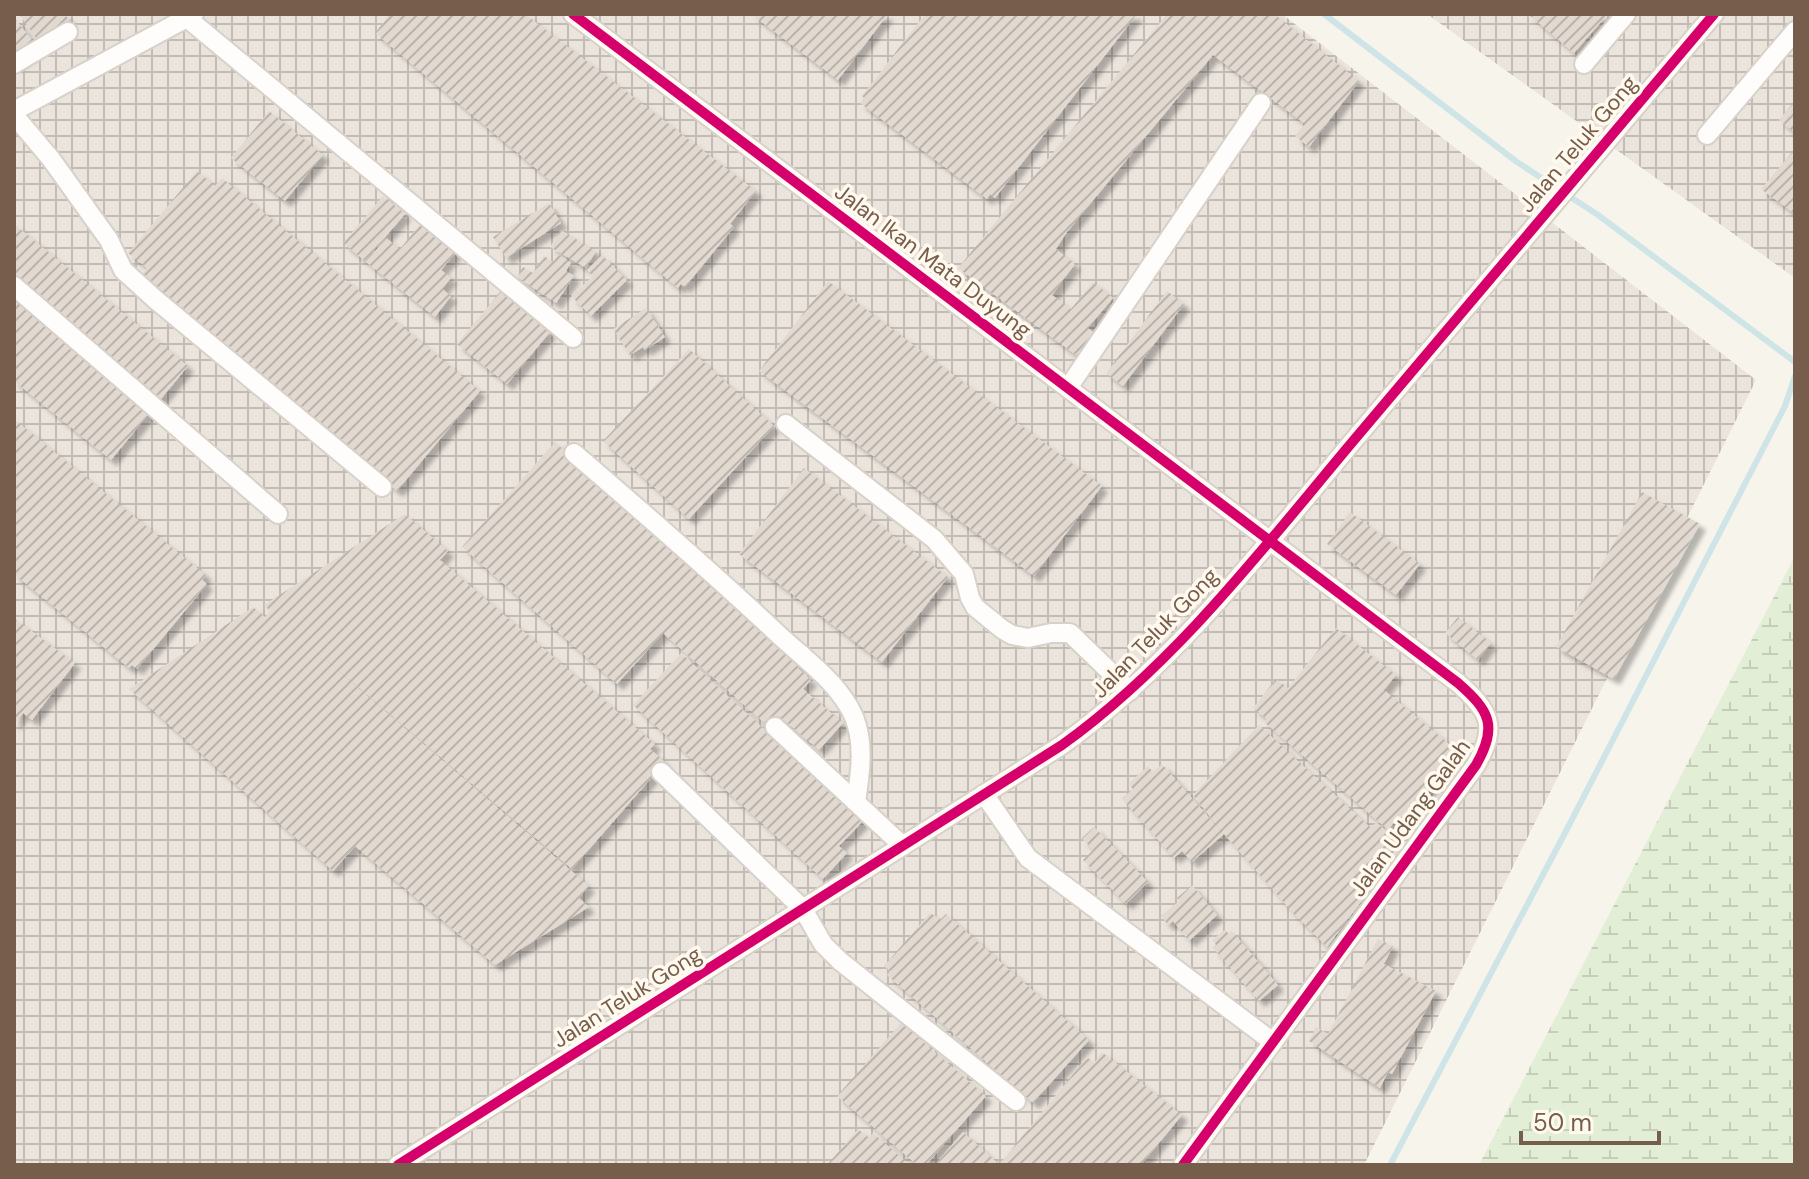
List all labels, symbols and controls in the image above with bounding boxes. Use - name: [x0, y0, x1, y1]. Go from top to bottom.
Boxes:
- street label: Jalan Teluk Gong: [1512, 69, 1644, 219]
- street label: Jalan Ikan Mata Duyung: [829, 177, 1037, 345]
- street label: Jalan Teluk Gong: [1085, 562, 1225, 704]
- street label: Jalan Udang Galah: [1343, 734, 1477, 902]
- street label: Jalan Teluk Gong: [547, 940, 707, 1054]
- scale bar: [1521, 1095, 1659, 1145]
- text: 50 m: [1533, 1107, 1592, 1138]

